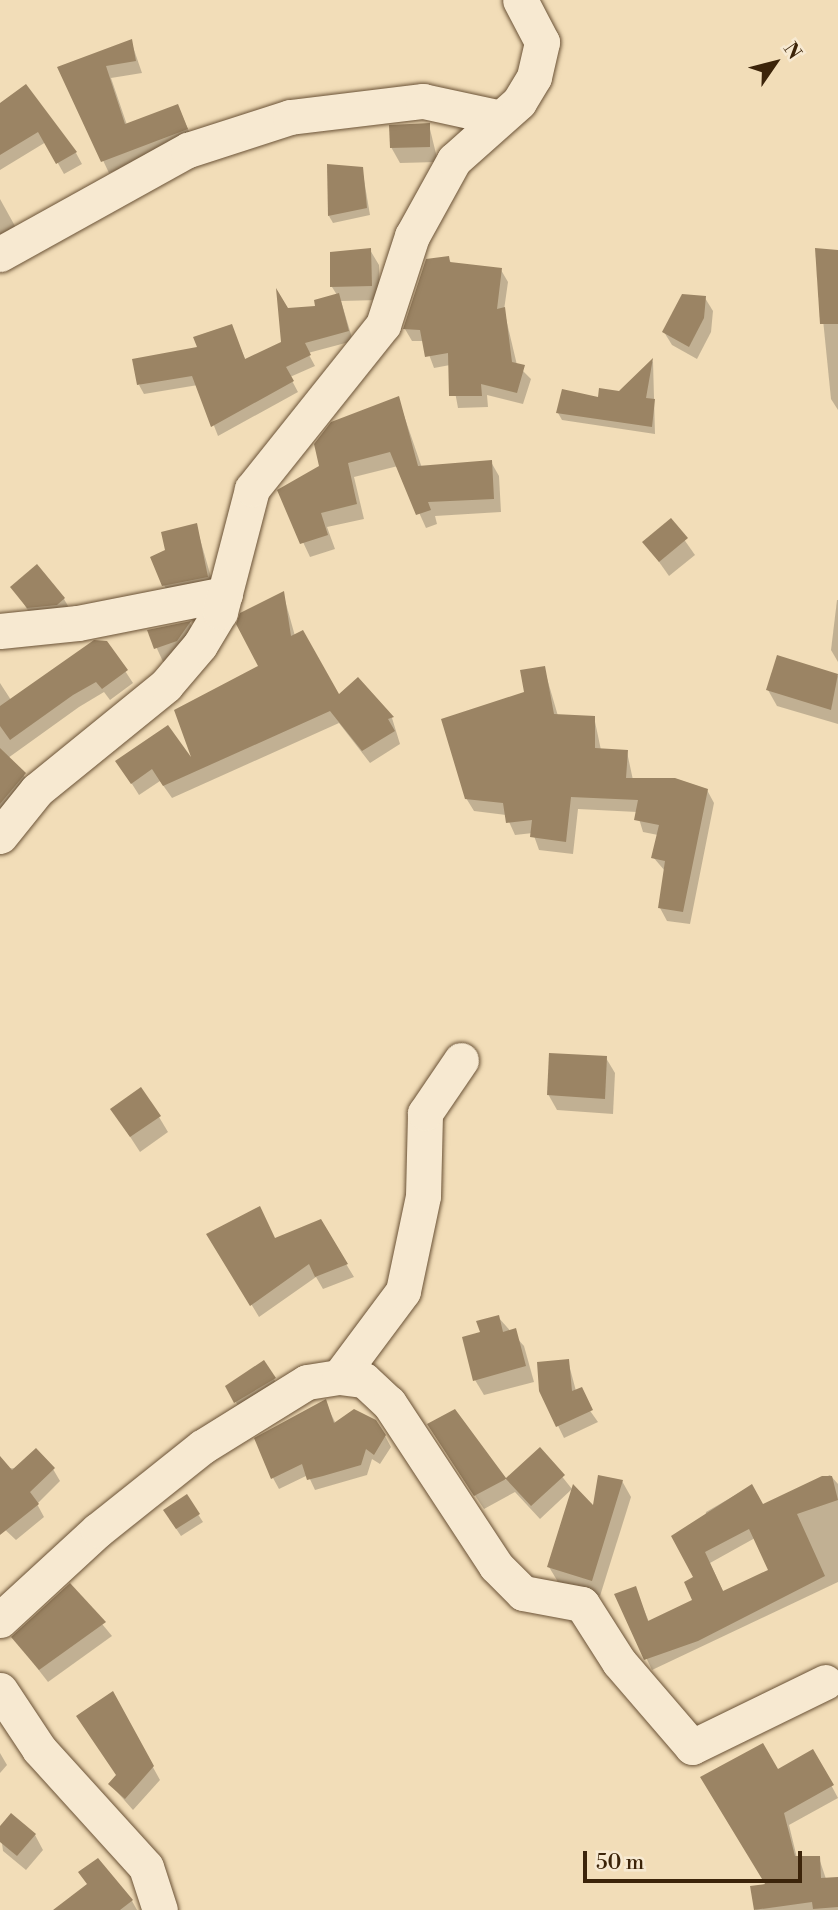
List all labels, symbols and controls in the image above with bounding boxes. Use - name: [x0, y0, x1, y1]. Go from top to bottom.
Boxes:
- north arrow: [740, 28, 810, 98]
- text: N: [778, 38, 806, 64]
- scale bar: [586, 1836, 805, 1880]
- text: 50 m: [596, 1850, 644, 1876]

